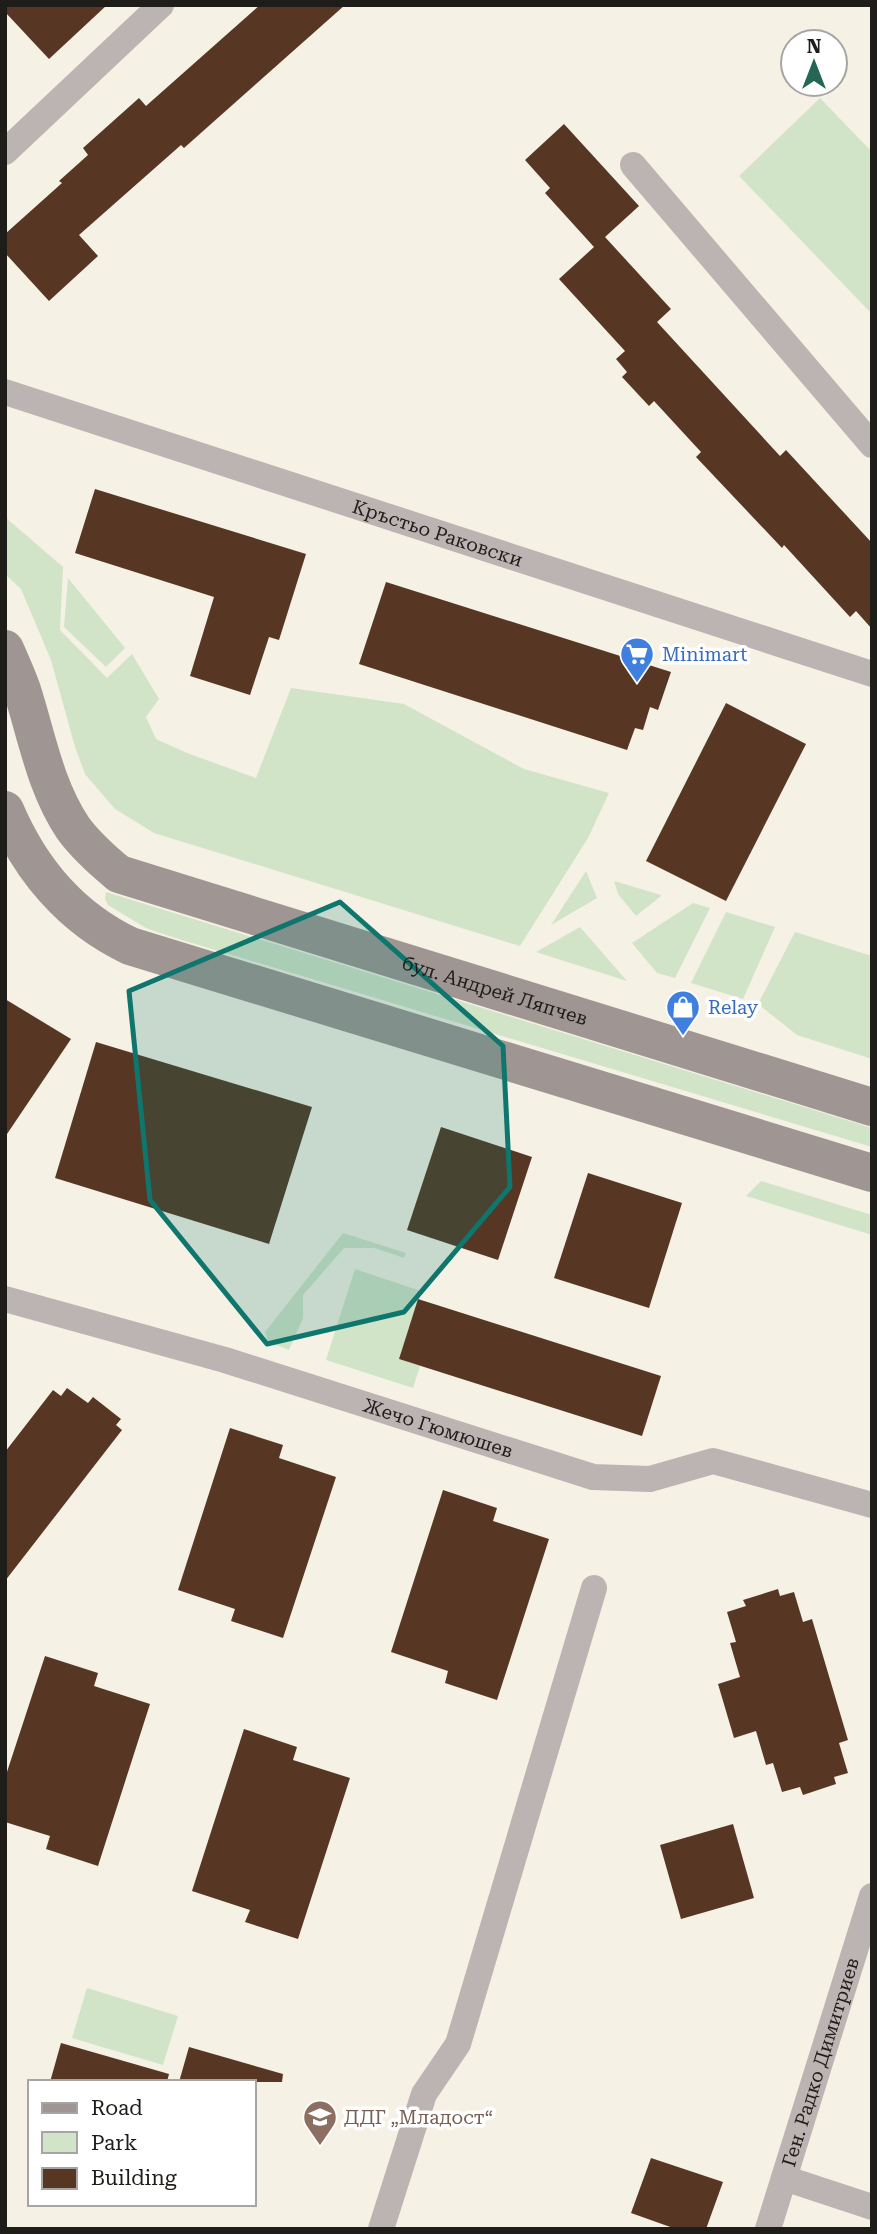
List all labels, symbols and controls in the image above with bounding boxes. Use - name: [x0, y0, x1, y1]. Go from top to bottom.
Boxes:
- north arrow: [779, 28, 849, 98]
- text: N: [807, 35, 822, 58]
- street label: Кръстьо Раковски: [349, 495, 526, 572]
- supermarket icon: Minimart: [618, 635, 656, 684]
- place label: Minimart: [662, 643, 747, 666]
- street label: бул. Андрей Ляпчев: [399, 951, 591, 1030]
- shop icon: Relay: [664, 988, 702, 1037]
- place label: Relay: [708, 996, 759, 1019]
- street label: Жечо Гюмюшев: [360, 1394, 516, 1463]
- street label: Ген. Радко Димитриев: [777, 1955, 864, 2170]
- legend: [28, 2080, 256, 2206]
- text: Road: [91, 2096, 143, 2120]
- school or university icon: ДДГ „Младост“: [301, 2098, 339, 2147]
- place label: ДДГ „Младост“: [344, 2106, 493, 2129]
- text: Park: [91, 2131, 137, 2155]
- text: Building: [91, 2166, 177, 2190]

